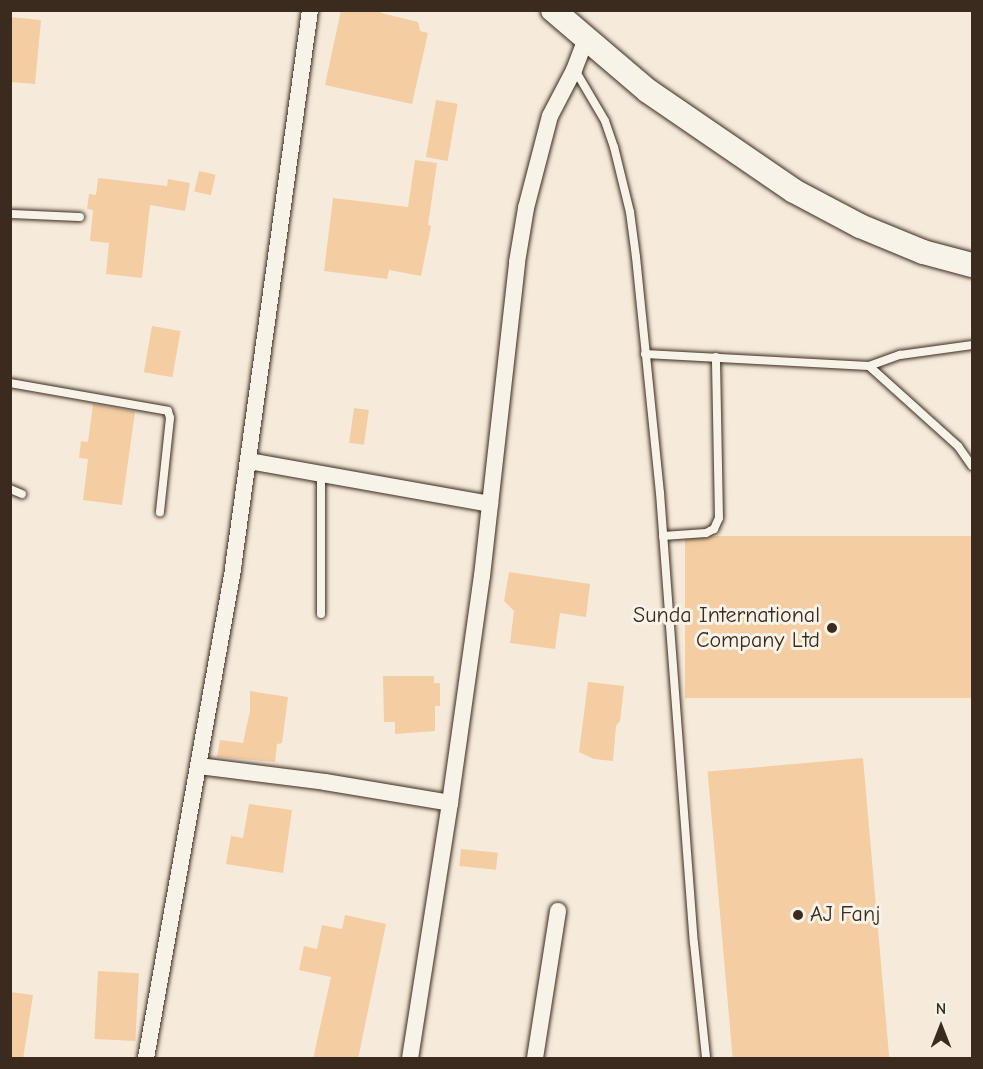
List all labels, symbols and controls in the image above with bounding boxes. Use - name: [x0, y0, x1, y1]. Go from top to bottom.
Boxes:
- place label: Sunda International Company Ltd: [633, 602, 820, 654]
- marker: Sunda International Company Ltd: [825, 621, 839, 635]
- place label: AJ Fanj: [810, 902, 880, 928]
- marker: AJ Fanj: [791, 908, 805, 922]
- north arrow: [911, 997, 971, 1057]
- text: N: [936, 1000, 946, 1018]

